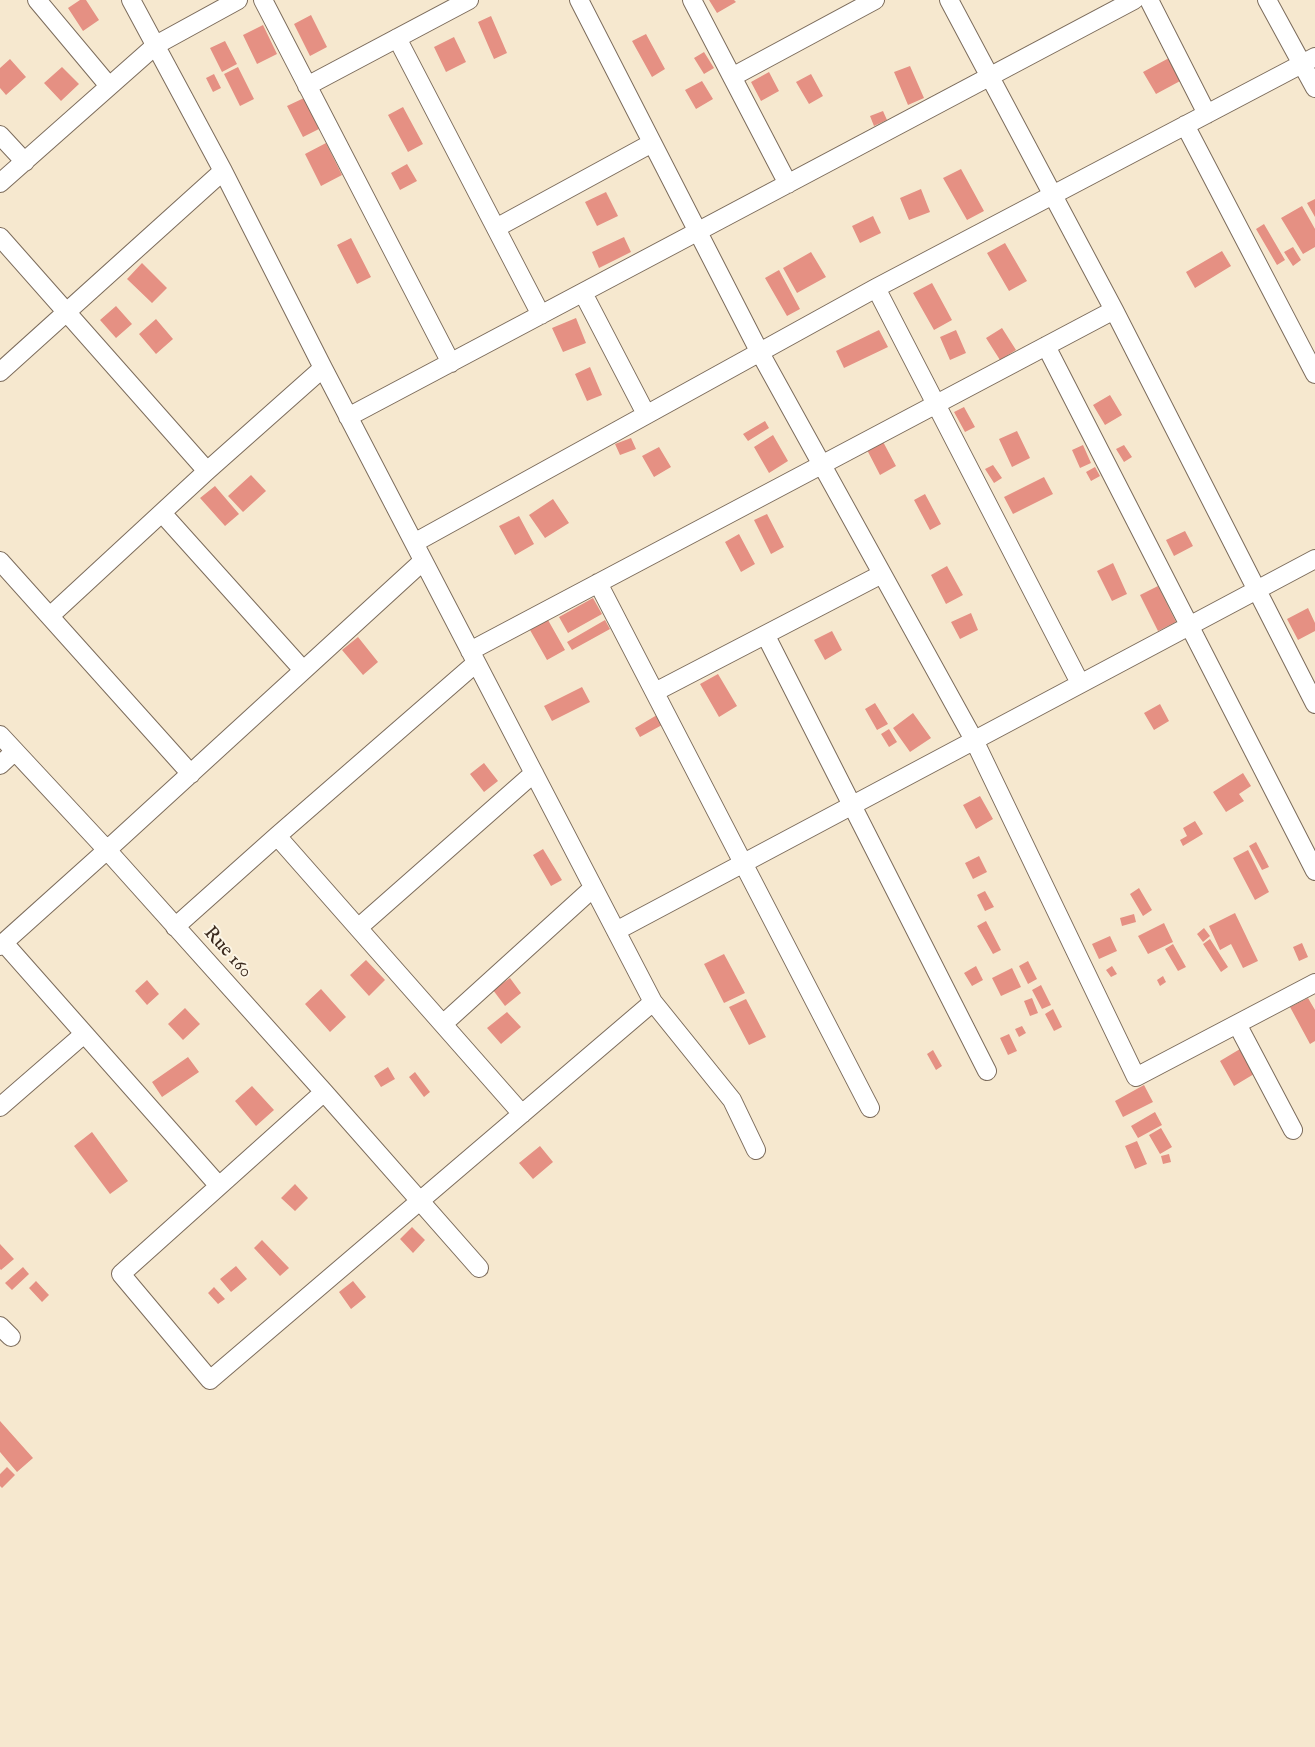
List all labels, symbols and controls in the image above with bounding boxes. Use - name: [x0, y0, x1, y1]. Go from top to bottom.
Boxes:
- street label: Rue 160: [198, 923, 256, 983]

